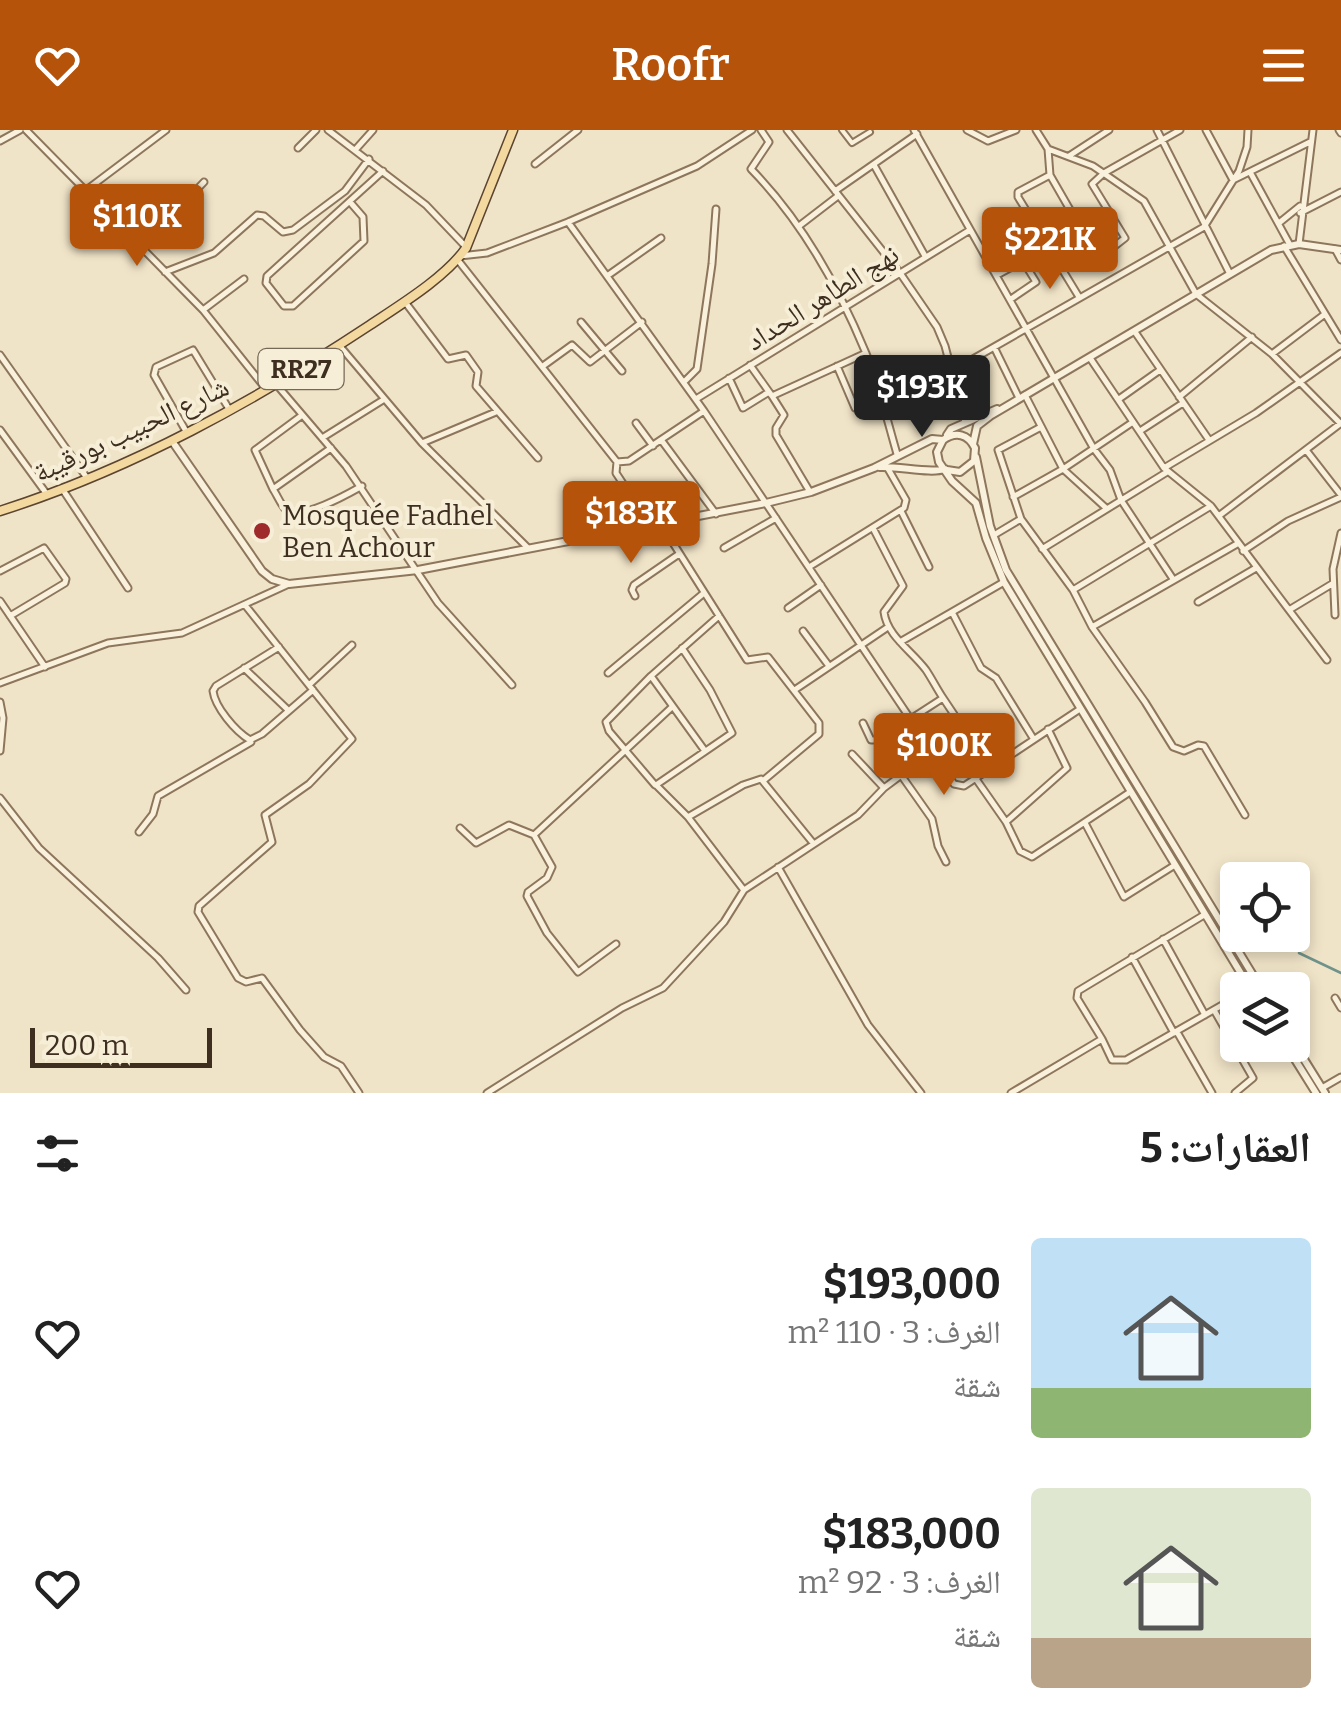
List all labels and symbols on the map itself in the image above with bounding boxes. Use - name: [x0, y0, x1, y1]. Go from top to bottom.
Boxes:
- pin: $110K: [67, 184, 207, 269]
- pin: $221K: [980, 207, 1120, 292]
- street label: نهج الطاهر الحداد: [740, 237, 905, 358]
- road number: RR27: [258, 349, 344, 389]
- pin: $193K: [852, 355, 992, 440]
- street label: شارع الحبيب بورقيبة: [29, 370, 234, 490]
- pin: $183K: [561, 481, 701, 566]
- place label: Mosquée Fadhel Ben Achour: [282, 499, 493, 564]
- marker: Mosquée Fadhel Ben Achour: [251, 520, 273, 542]
- pin: $100K: [874, 713, 1014, 798]
- scale bar: [30, 1023, 212, 1068]

